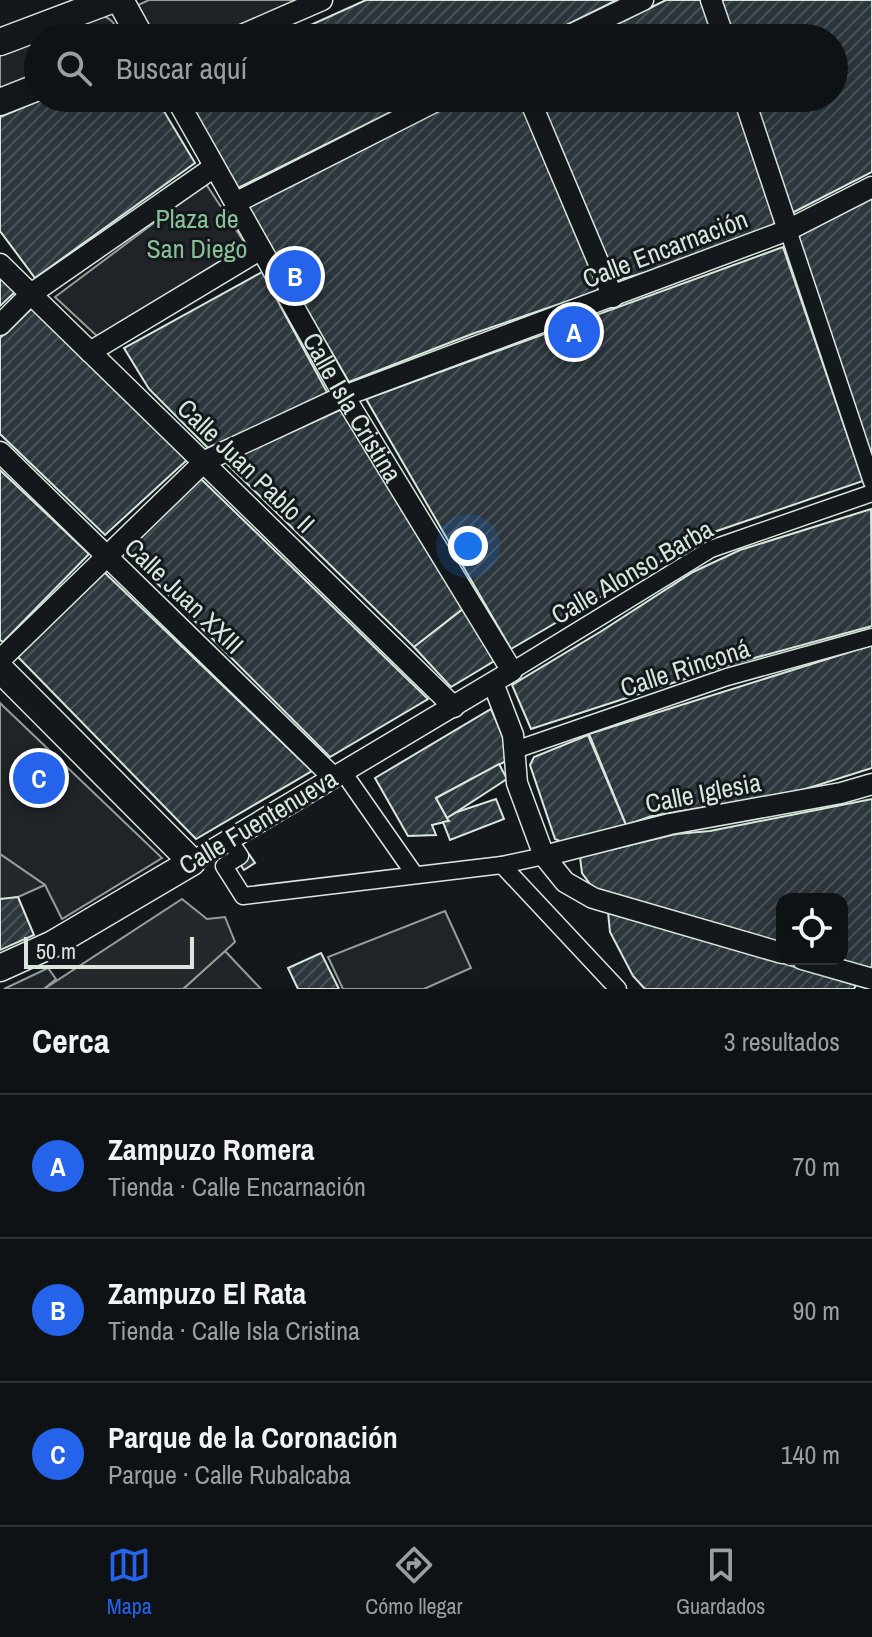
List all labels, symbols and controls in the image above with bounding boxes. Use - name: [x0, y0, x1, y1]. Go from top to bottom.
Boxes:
- search box: [24, 24, 848, 112]
- icon: search: [52, 46, 96, 90]
- text: Buscar aquí: [116, 48, 247, 88]
- park label: Plaza de San Diego: [147, 201, 247, 266]
- street label: Calle Encarnación: [577, 201, 752, 296]
- pin: B: [269, 246, 321, 306]
- pin: A: [548, 302, 600, 362]
- street label: Calle Isla Cristina: [295, 326, 411, 489]
- street label: Calle Juan Pablo II: [170, 391, 323, 540]
- street label: Calle Alonso Barba: [544, 511, 719, 632]
- your location: [448, 526, 488, 566]
- street label: Calle Juan XXIII: [117, 530, 251, 661]
- street label: Calle Rinconá: [616, 630, 754, 705]
- pin: C: [13, 748, 65, 808]
- street label: Calle Fuentenueva: [172, 760, 344, 883]
- street label: Calle Iglesia: [642, 764, 764, 821]
- map controls: [776, 893, 848, 965]
- button: locate: [776, 893, 848, 965]
- scale bar: [24, 933, 194, 969]
- text: 50 m: [36, 936, 76, 966]
- text: Cerca: [32, 1018, 110, 1064]
- text: 3 resultados: [724, 1024, 840, 1059]
- text: Zampuzo Romera: [108, 1129, 314, 1169]
- text: A: [50, 1149, 66, 1184]
- text: 70 m: [793, 1149, 840, 1184]
- text: Tienda · Calle Encarnación: [108, 1169, 366, 1204]
- text: Zampuzo El Rata: [108, 1273, 306, 1313]
- text: B: [50, 1293, 66, 1328]
- text: 90 m: [793, 1293, 840, 1328]
- text: Tienda · Calle Isla Cristina: [108, 1313, 360, 1348]
- text: Parque de la Coronación: [108, 1417, 398, 1457]
- text: C: [50, 1437, 66, 1472]
- text: 140 m: [781, 1437, 840, 1472]
- text: Parque · Calle Rubalcaba: [108, 1457, 351, 1492]
- tab: Mapa: [107, 1543, 152, 1621]
- tab: Cómo llegar: [365, 1543, 463, 1621]
- tab: Guardados: [676, 1543, 765, 1621]

